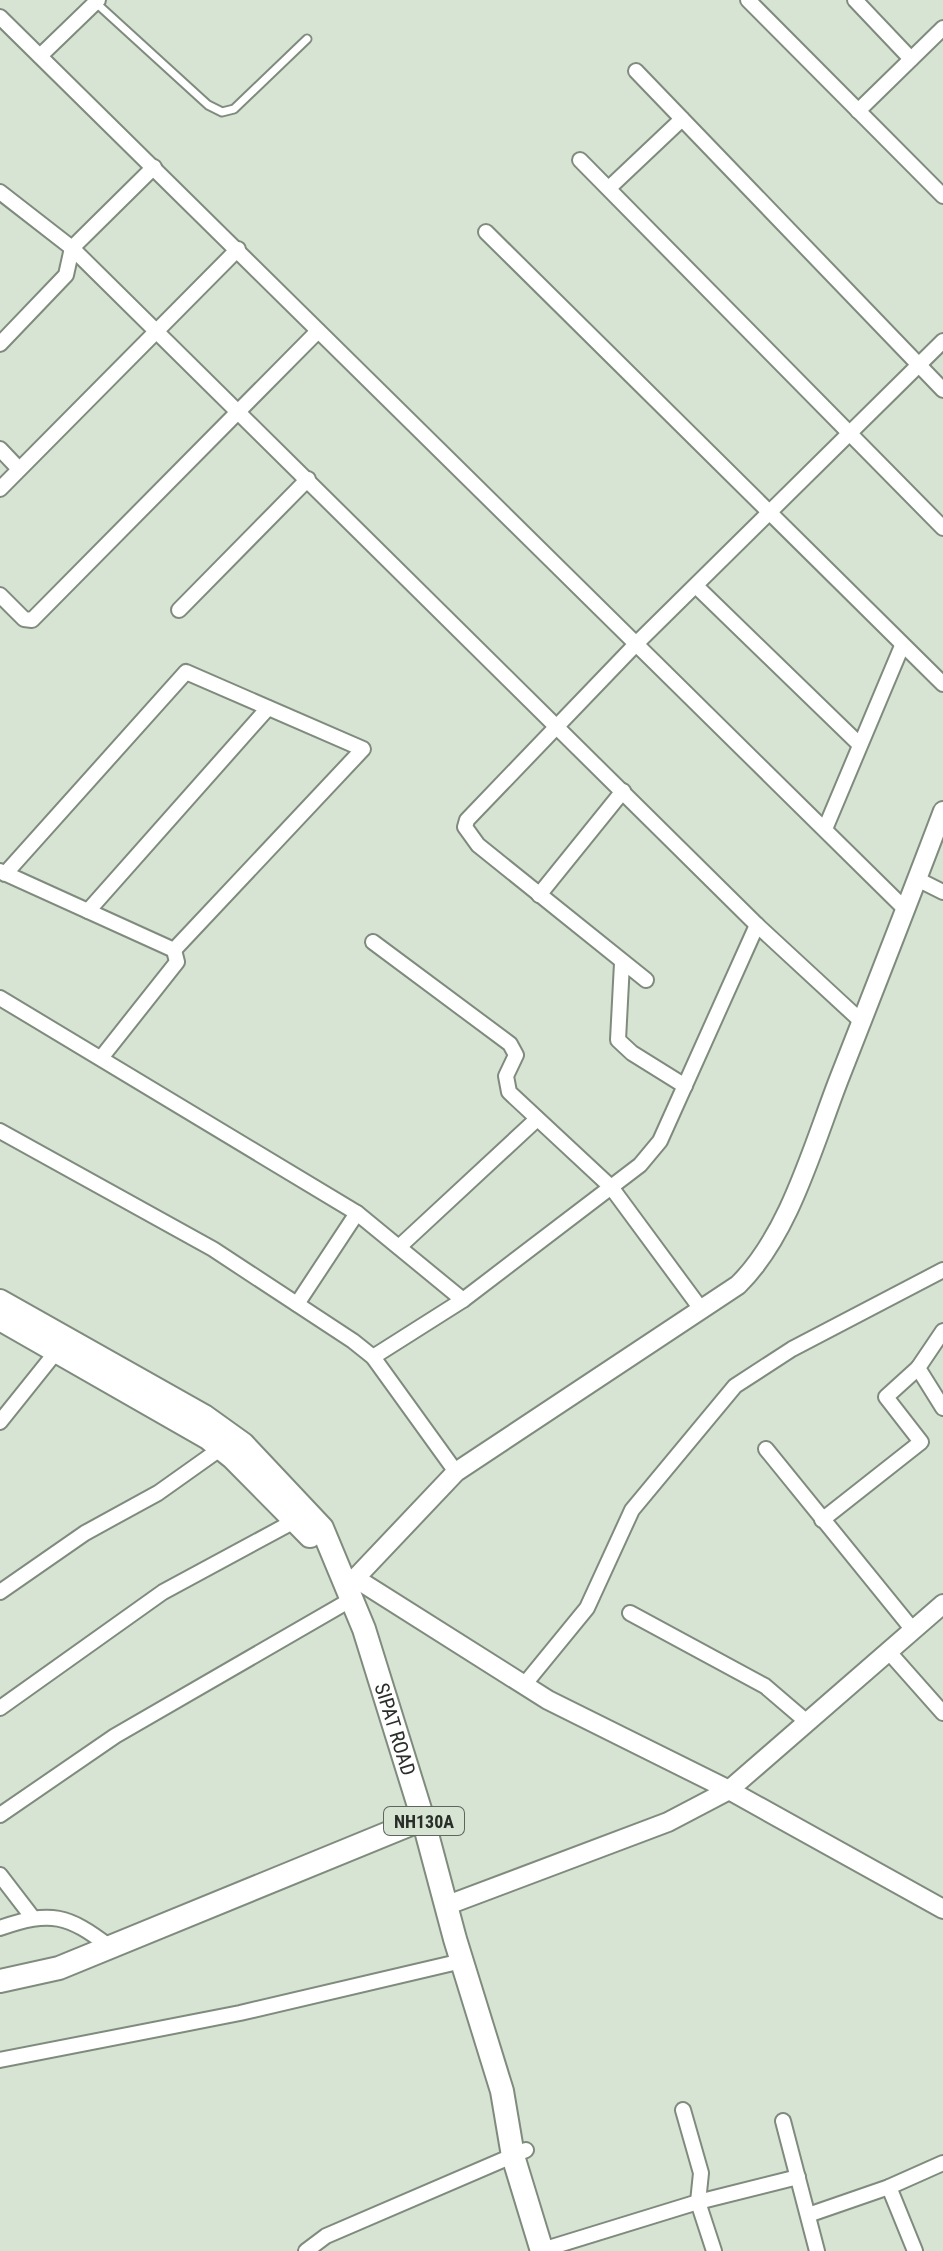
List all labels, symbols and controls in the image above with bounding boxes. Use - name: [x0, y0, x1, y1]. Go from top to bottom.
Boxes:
- street label: SIPAT ROAD: [370, 1680, 421, 1779]
- road number: NH130A: [384, 1807, 464, 1835]

